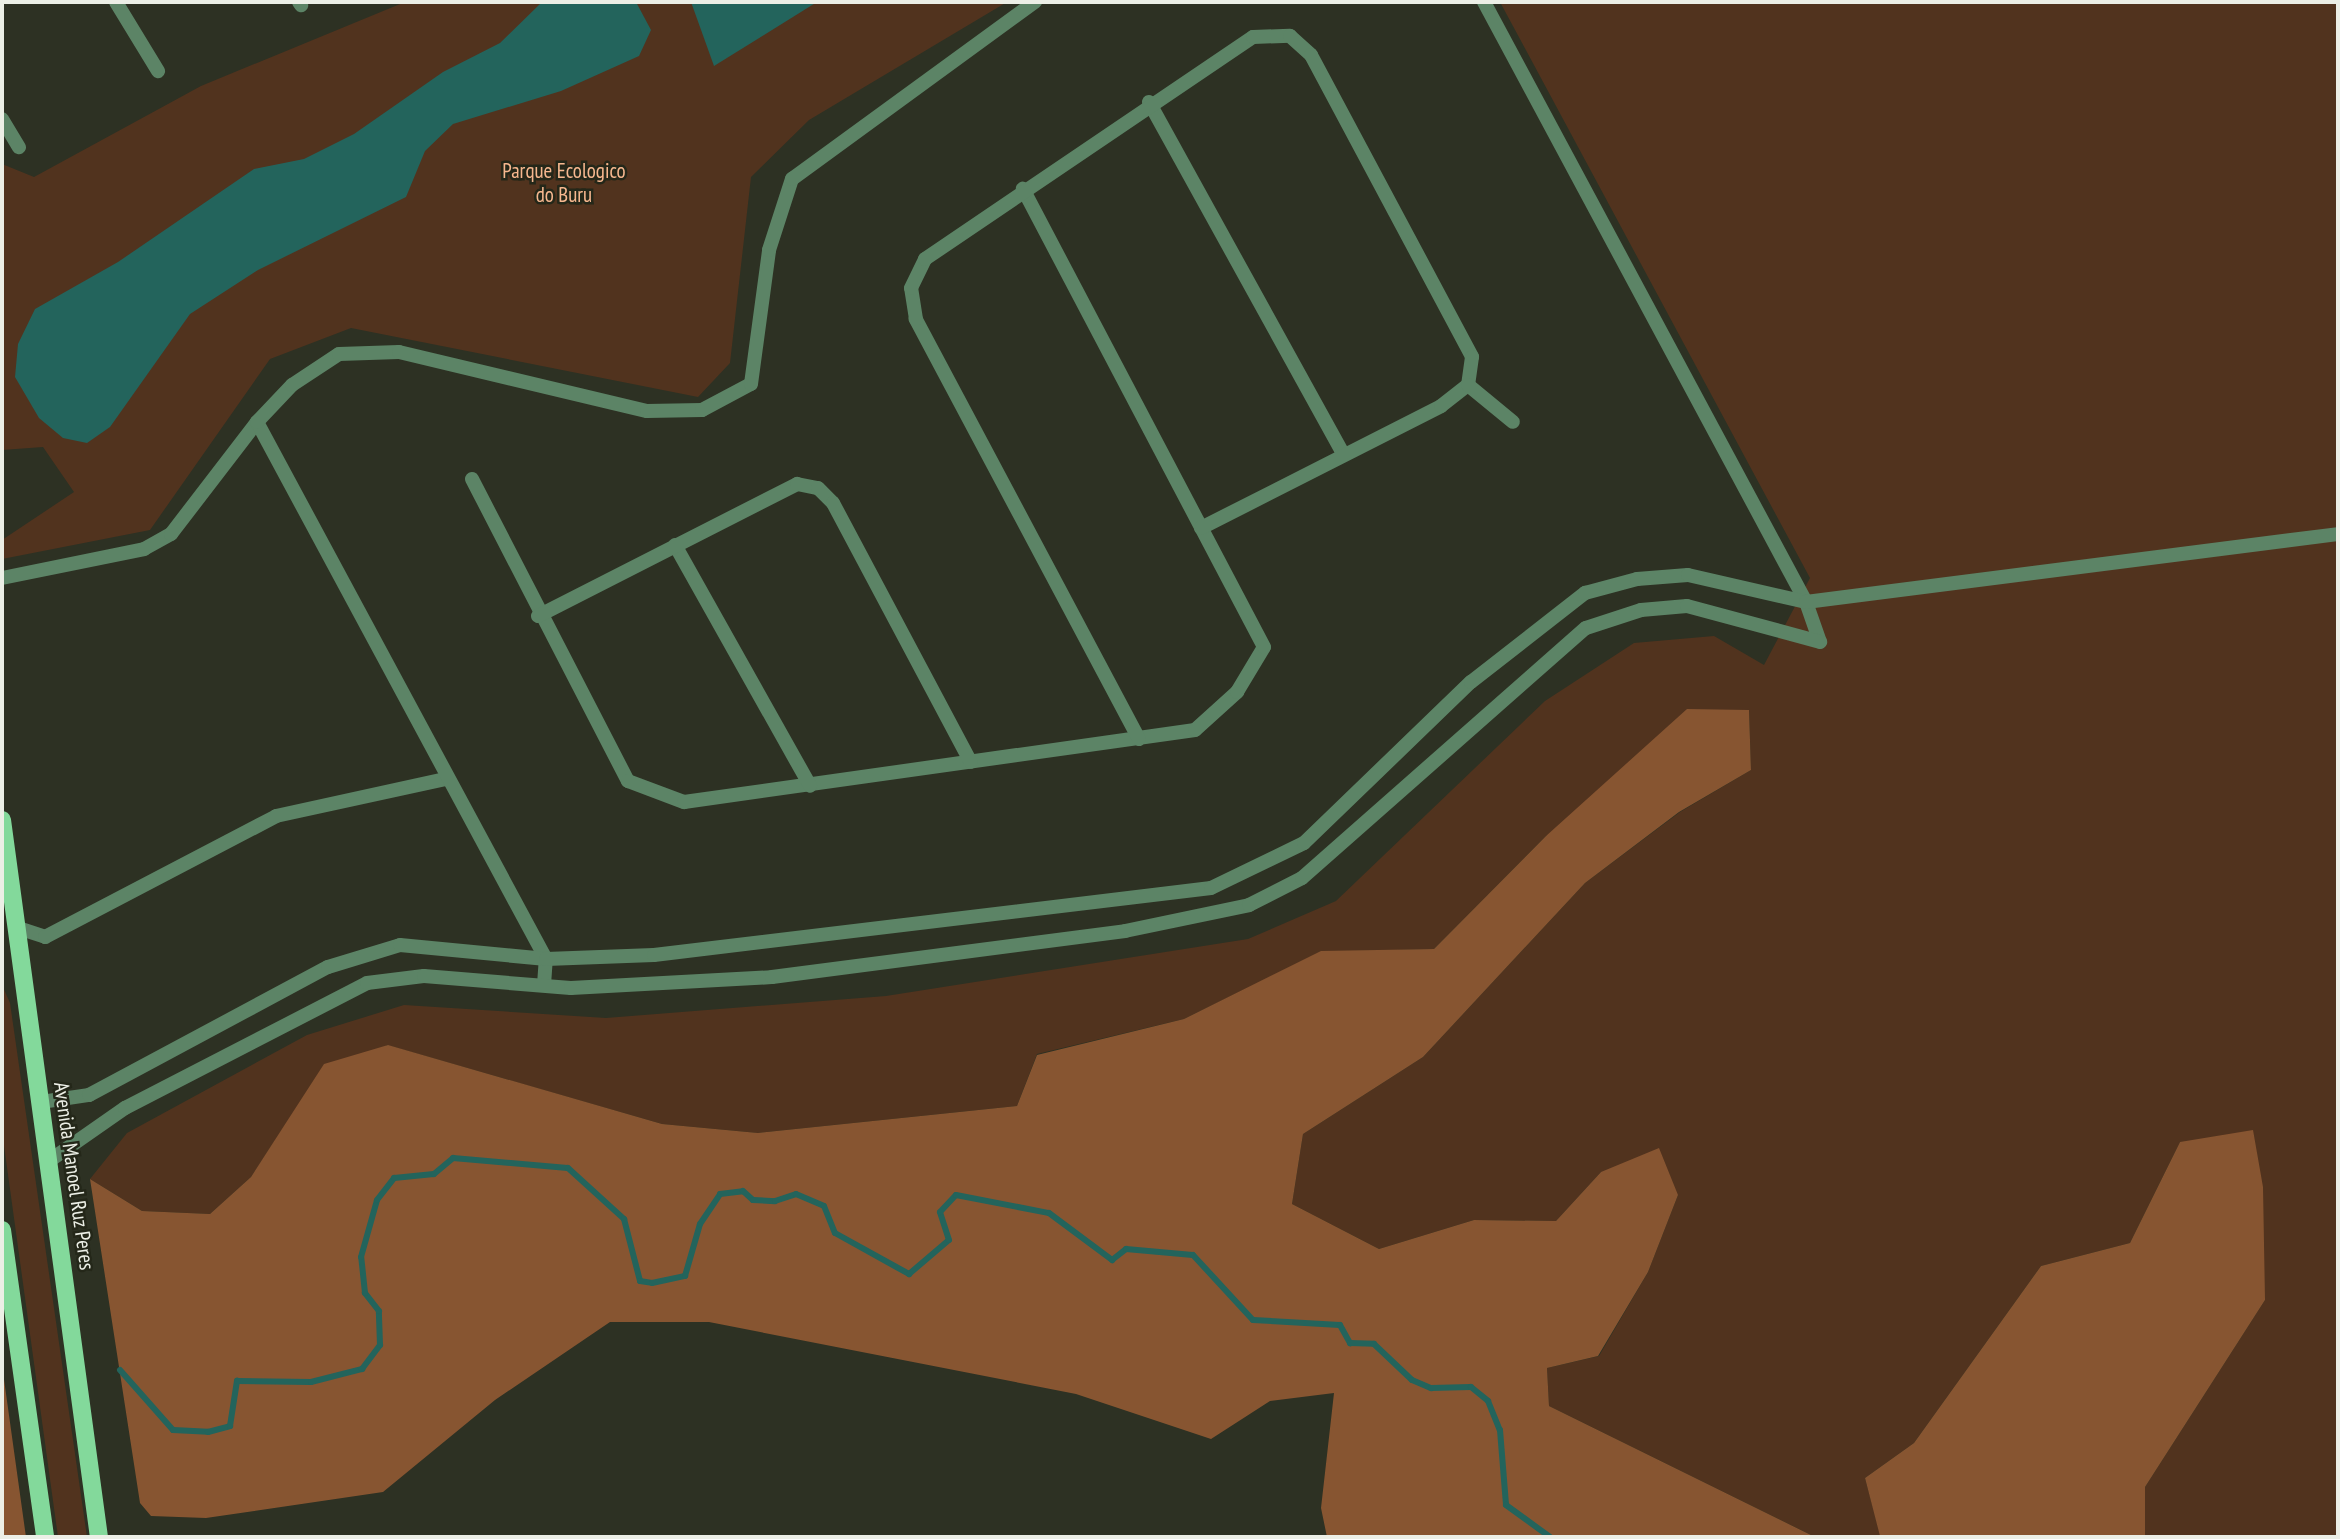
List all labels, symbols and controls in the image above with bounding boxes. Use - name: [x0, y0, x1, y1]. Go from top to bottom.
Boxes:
- park label: Parque Ecologico do Buru: [502, 158, 626, 208]
- street label: Avenida Manoel Ruz Peres: [48, 1080, 100, 1272]

